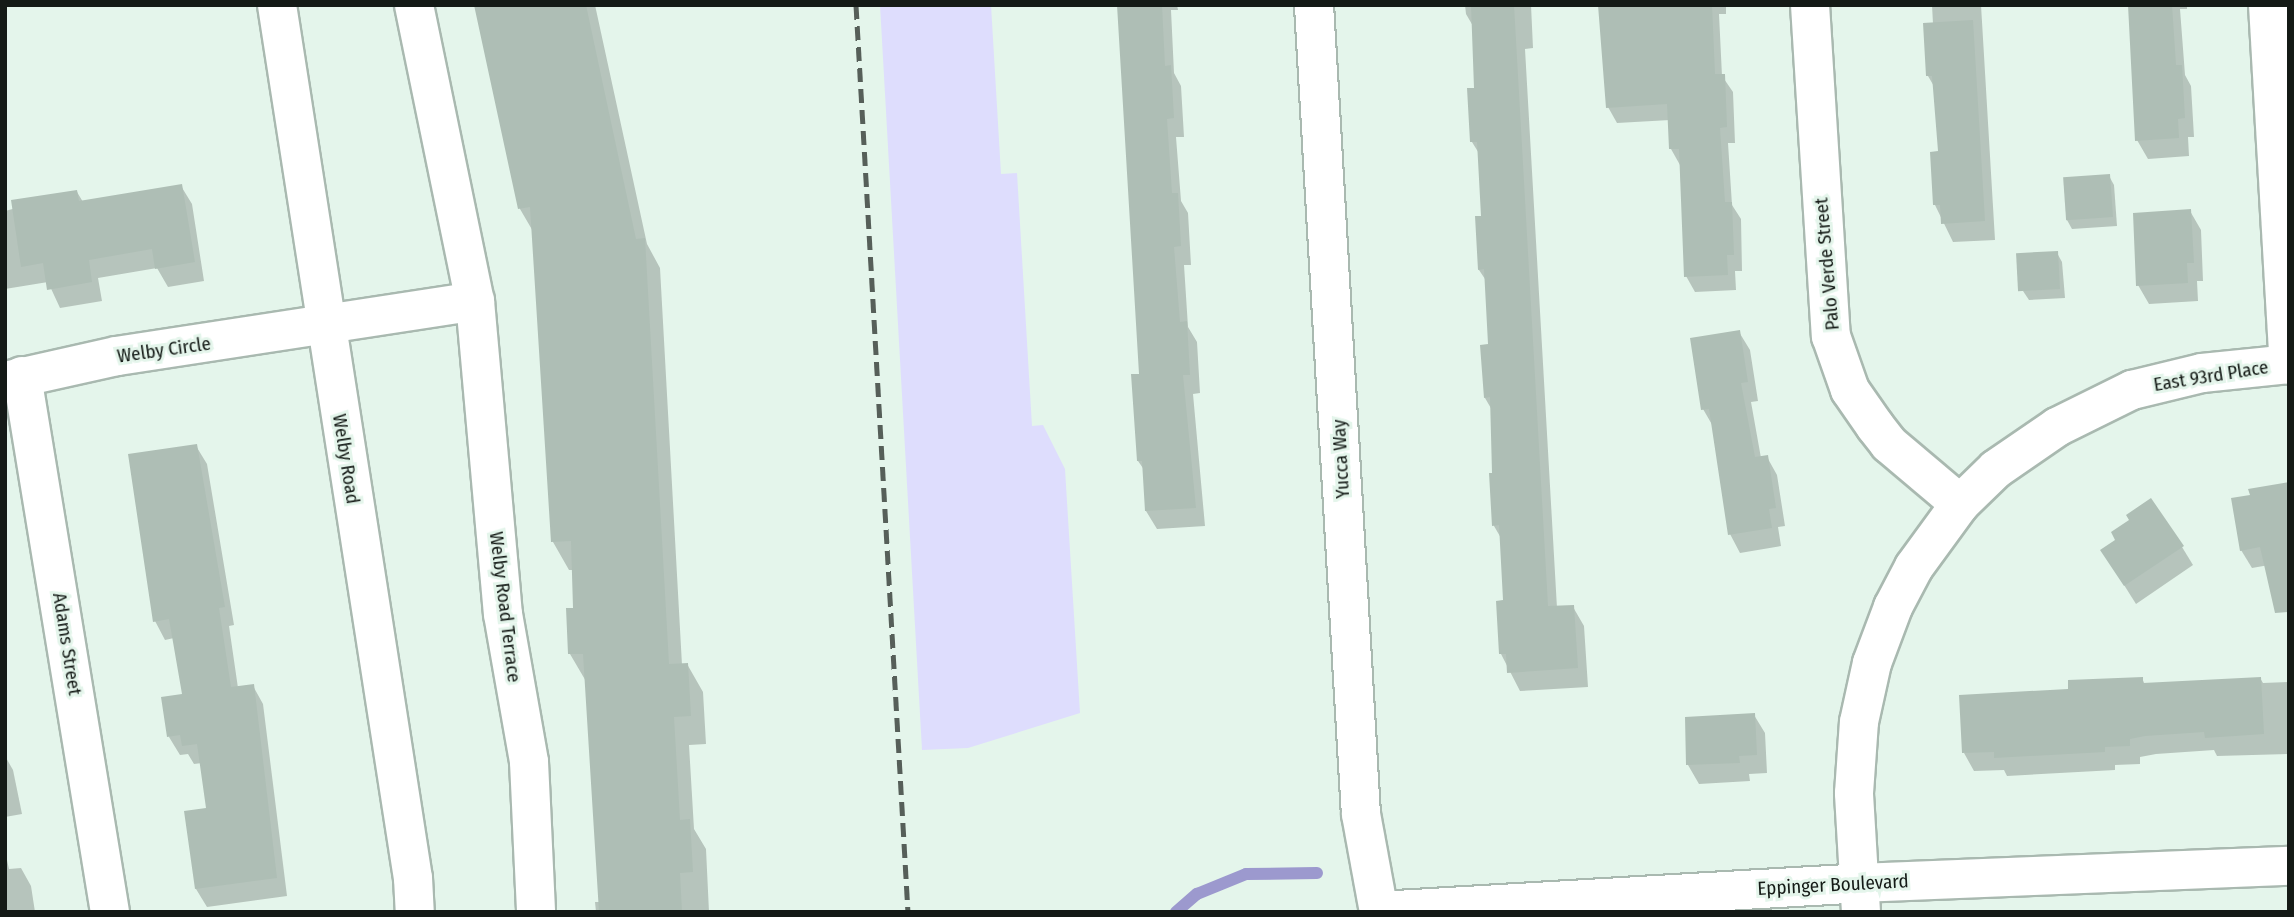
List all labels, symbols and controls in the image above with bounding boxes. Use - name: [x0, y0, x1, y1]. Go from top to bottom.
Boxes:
- street label: Palo Verde Street: [1810, 197, 1844, 331]
- street label: Welby Circle: [116, 332, 212, 368]
- street label: East 93rd Place: [2152, 356, 2270, 396]
- street label: Welby Road: [328, 412, 364, 506]
- street label: Yucca Way: [1328, 419, 1354, 499]
- street label: Welby Road Terrace: [484, 530, 526, 684]
- street label: Adams Street: [48, 591, 86, 697]
- street label: Eppinger Boulevard: [1757, 870, 1909, 900]

